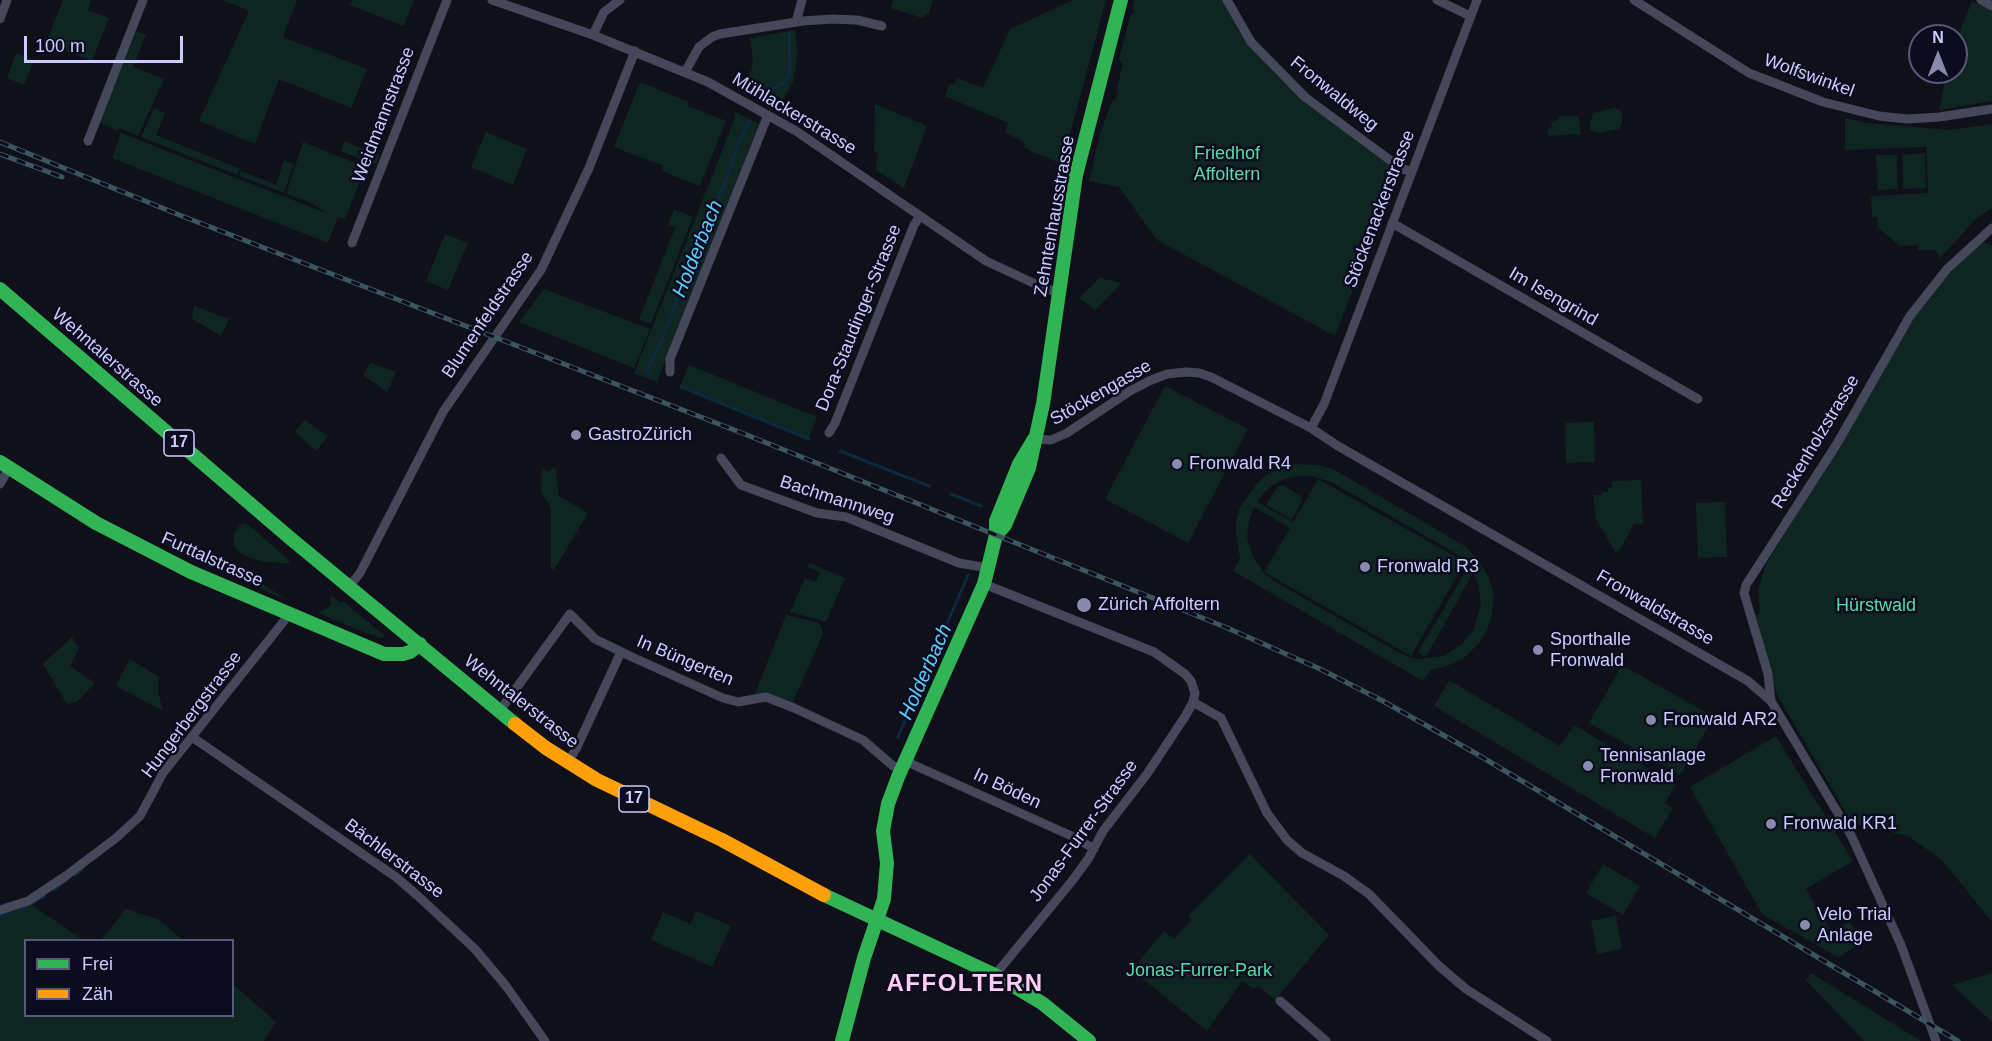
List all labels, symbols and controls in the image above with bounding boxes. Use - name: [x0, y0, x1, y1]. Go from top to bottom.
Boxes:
- scale bar: [27, 24, 186, 62]
- north arrow: [1908, 24, 1968, 84]
- text: N: [1932, 29, 1944, 46]
- text: 100 m: [35, 36, 85, 56]
- street label: Weidmannstrasse: [348, 44, 420, 186]
- street label: Wolfswinkel: [1761, 50, 1857, 102]
- street label: Fronwaldweg: [1286, 52, 1382, 136]
- street label: Mühlackerstrasse: [728, 68, 860, 160]
- street label: Stöckenackerstrasse: [1340, 127, 1420, 291]
- street label: Zehntenhausstrasse: [1030, 134, 1080, 298]
- park label: Friedhof Affoltern: [1194, 143, 1260, 186]
- water label: Holderbach: [668, 197, 728, 301]
- street label: Dora-Staudinger-Strasse: [812, 222, 906, 414]
- street label: Blumenfeldstrasse: [438, 248, 538, 382]
- street label: Im Isengrind: [1505, 263, 1601, 331]
- street label: Wehntalerstrasse: [47, 304, 167, 412]
- street label: Stöckengasse: [1047, 355, 1155, 431]
- street label: Reckenholzstrasse: [1768, 371, 1864, 513]
- place label: GastroZürich: [588, 424, 692, 446]
- marker: GastroZürich: [569, 428, 583, 442]
- road number: 17: [164, 430, 194, 456]
- place label: Fronwald R4: [1189, 453, 1291, 475]
- marker: Fronwald R4: [1170, 457, 1184, 471]
- street label: Bachmannweg: [777, 471, 897, 529]
- street label: Furttalstrasse: [158, 528, 266, 592]
- place label: Fronwald R3: [1377, 556, 1479, 578]
- marker: Fronwald R3: [1358, 560, 1372, 574]
- street label: Fronwaldstrasse: [1592, 566, 1718, 650]
- place label: Zürich Affoltern: [1098, 594, 1220, 616]
- park label: Hürstwald: [1836, 595, 1916, 617]
- marker: Zürich Affoltern: [1075, 596, 1093, 614]
- water label: Holderbach: [894, 620, 958, 724]
- place label: Sporthalle Fronwald: [1550, 629, 1631, 672]
- street label: In Büngerten: [633, 631, 737, 691]
- marker: Sporthalle Fronwald: [1531, 643, 1545, 657]
- street label: Hungerbergstrasse: [137, 647, 247, 783]
- street label: Wehntalerstrasse: [459, 650, 583, 754]
- place label: Fronwald AR2: [1663, 709, 1777, 731]
- marker: Fronwald AR2: [1644, 713, 1658, 727]
- place label: Tennisanlage Fronwald: [1600, 745, 1706, 788]
- street label: Jonas-Furrer-Strasse: [1025, 756, 1143, 906]
- marker: Tennisanlage Fronwald: [1581, 759, 1595, 773]
- street label: In Böden: [970, 764, 1044, 814]
- road number: 17: [619, 786, 649, 812]
- place label: Fronwald KR1: [1783, 813, 1897, 835]
- street label: Bächlerstrasse: [340, 815, 448, 903]
- marker: Fronwald KR1: [1764, 817, 1778, 831]
- place label: Velo Trial Anlage: [1817, 904, 1891, 946]
- marker: Velo Trial Anlage: [1798, 918, 1812, 932]
- legend: [24, 939, 234, 1017]
- text: Frei: [82, 954, 113, 974]
- park label: Jonas-Furrer-Park: [1126, 960, 1272, 982]
- district label: AFFOLTERN: [886, 970, 1044, 998]
- text: Zäh: [82, 984, 113, 1004]

